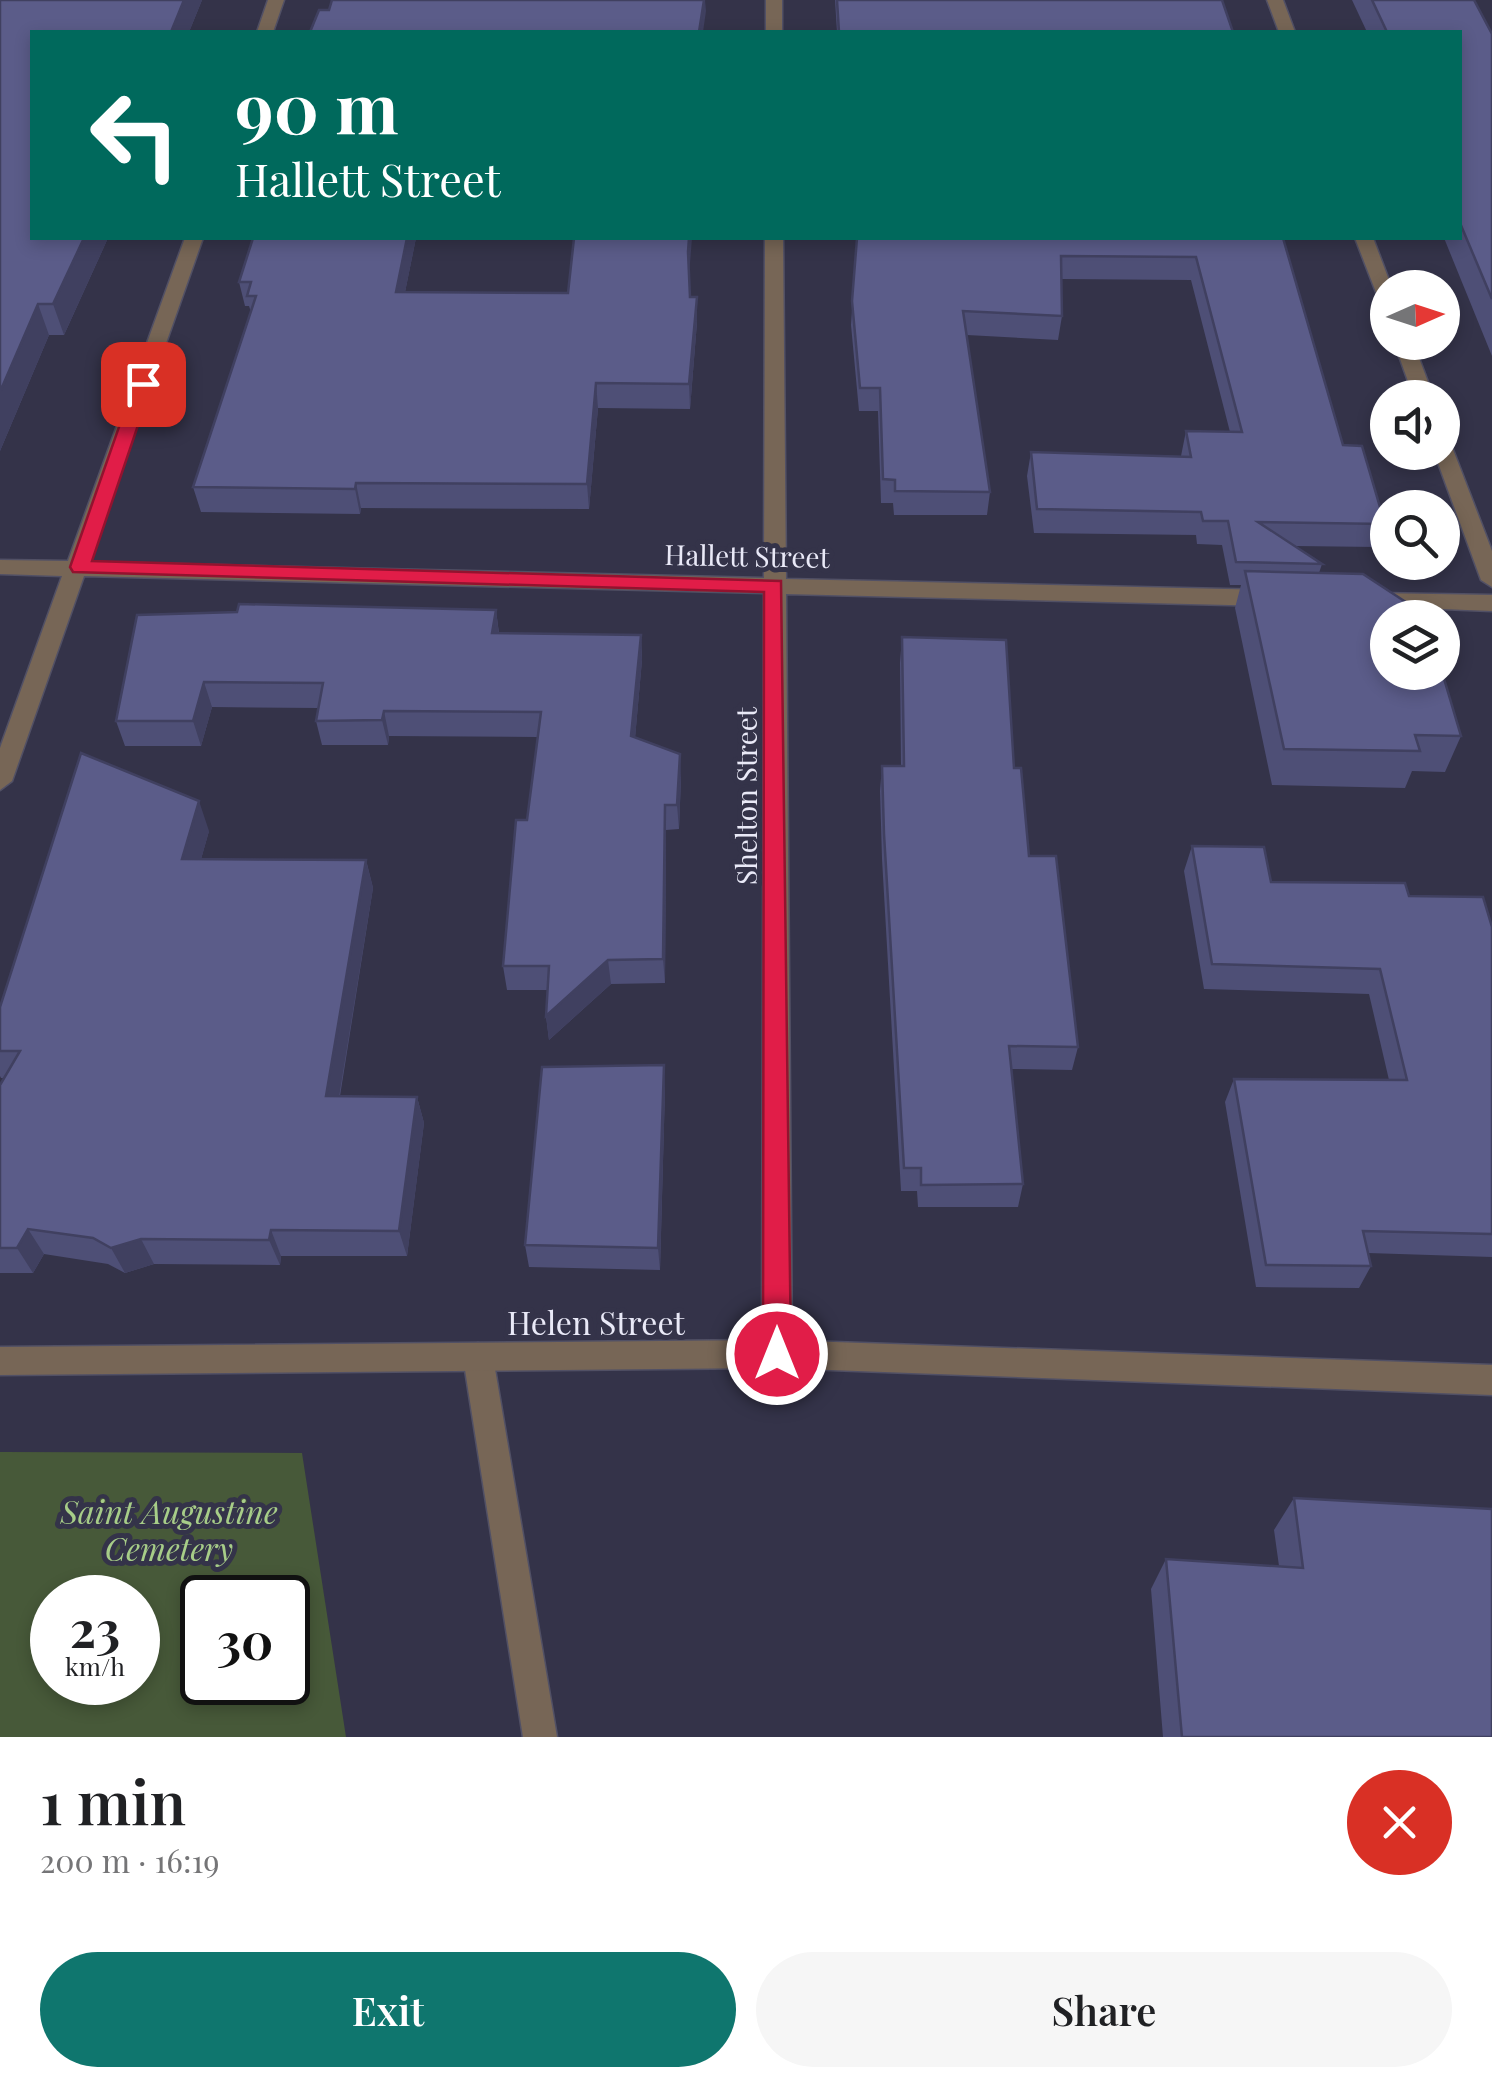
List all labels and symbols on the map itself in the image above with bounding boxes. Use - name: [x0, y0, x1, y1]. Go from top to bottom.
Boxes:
- north arrow: [1370, 270, 1460, 360]
- pin: [101, 342, 186, 427]
- street label: Hallett Street: [664, 535, 831, 575]
- street label: Shelton Street: [727, 706, 764, 885]
- street label: Helen Street: [507, 1300, 686, 1343]
- position arrow: [725, 1302, 829, 1406]
- park label: Saint Augustine Cemetery: [59, 1489, 278, 1569]
- speed limit sign: 30: [180, 1575, 310, 1705]

